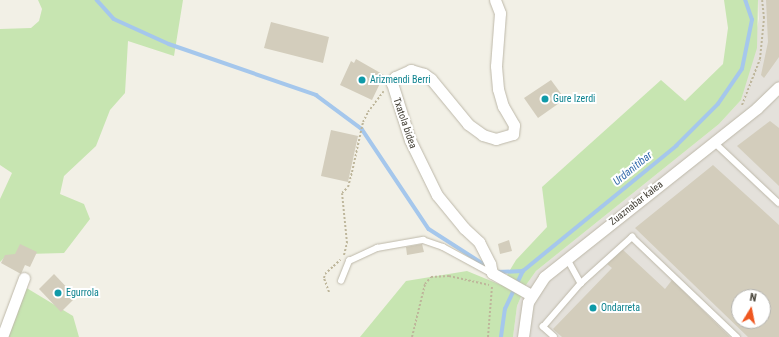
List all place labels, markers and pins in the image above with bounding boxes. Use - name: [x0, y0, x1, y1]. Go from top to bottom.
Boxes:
- place label: Arizmendi Berri: [370, 74, 431, 86]
- marker: Arizmendi Berri: [357, 75, 367, 85]
- place label: Gure Izerdi: [553, 93, 595, 105]
- marker: Gure Izerdi: [540, 94, 550, 104]
- place label: Egurrola: [66, 287, 99, 299]
- marker: Egurrola: [53, 288, 63, 298]
- place label: Ondarreta: [601, 302, 640, 314]
- marker: Ondarreta: [588, 303, 598, 313]

